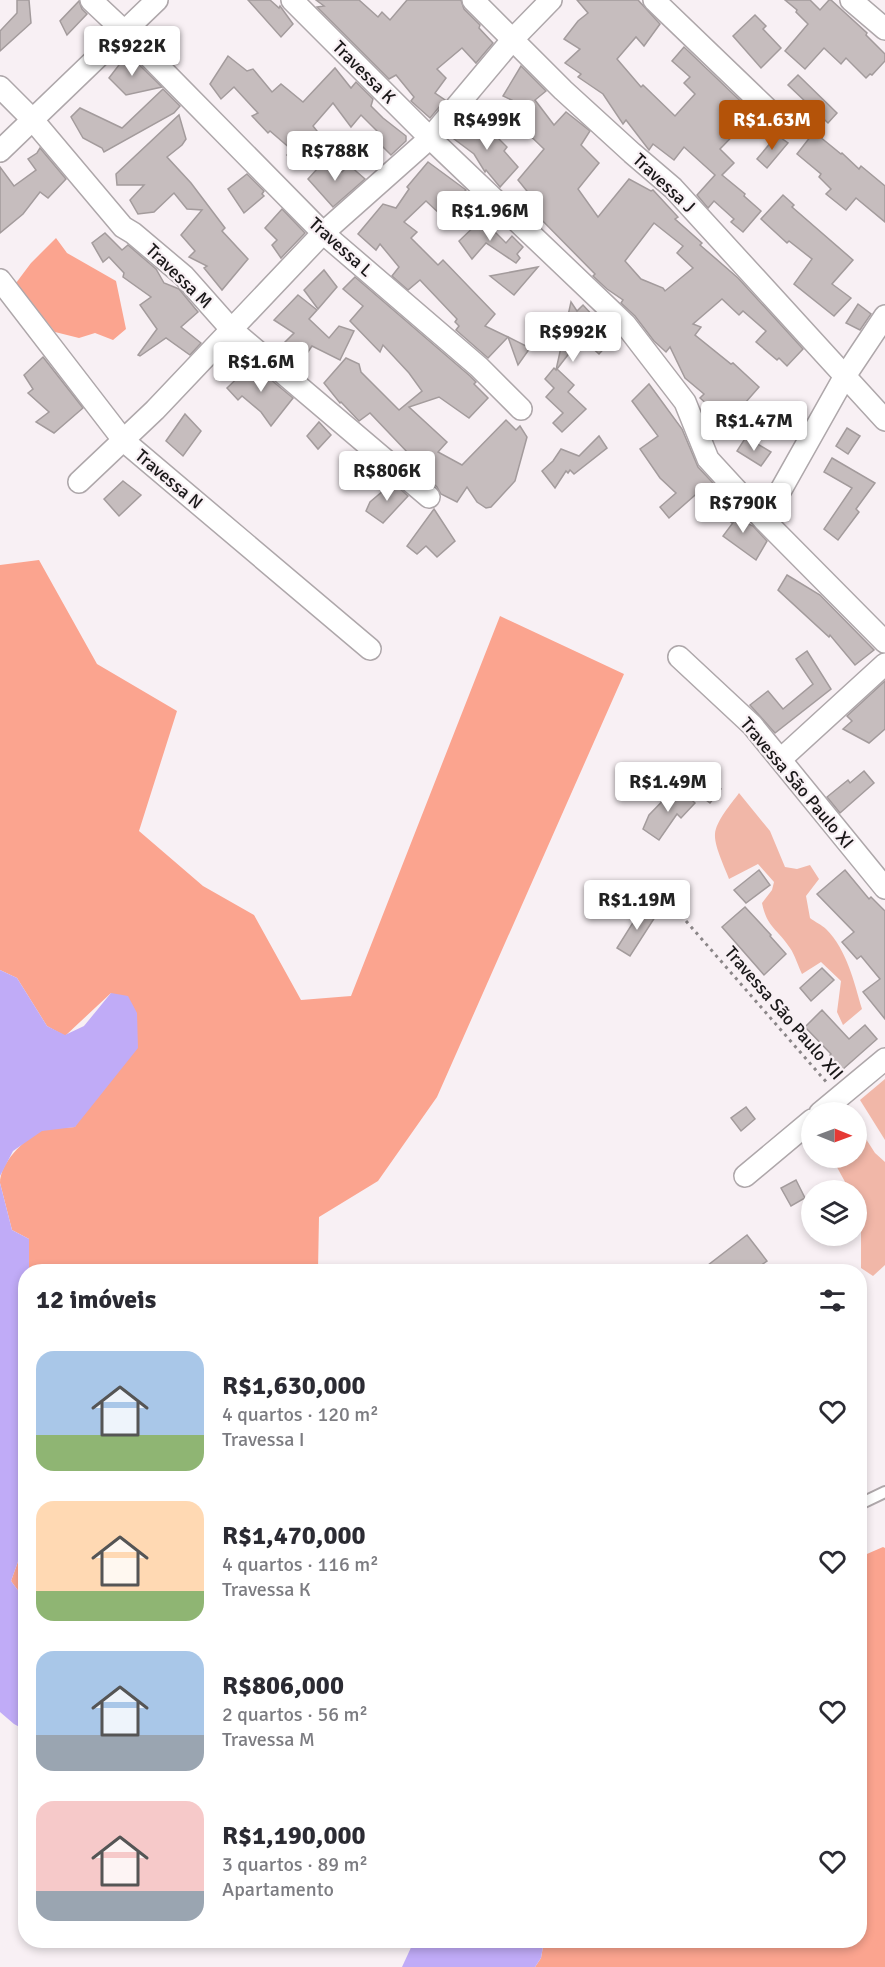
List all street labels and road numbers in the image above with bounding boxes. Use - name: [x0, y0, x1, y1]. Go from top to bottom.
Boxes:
- street label: Travessa K: [328, 36, 400, 108]
- street label: Travessa J: [628, 149, 700, 217]
- street label: Travessa L: [305, 213, 377, 281]
- street label: Travessa M: [141, 239, 217, 313]
- street label: Travessa N: [131, 444, 207, 514]
- street label: Travessa São Paulo XI: [736, 713, 858, 853]
- street label: Travessa São Paulo XII: [720, 942, 848, 1084]

